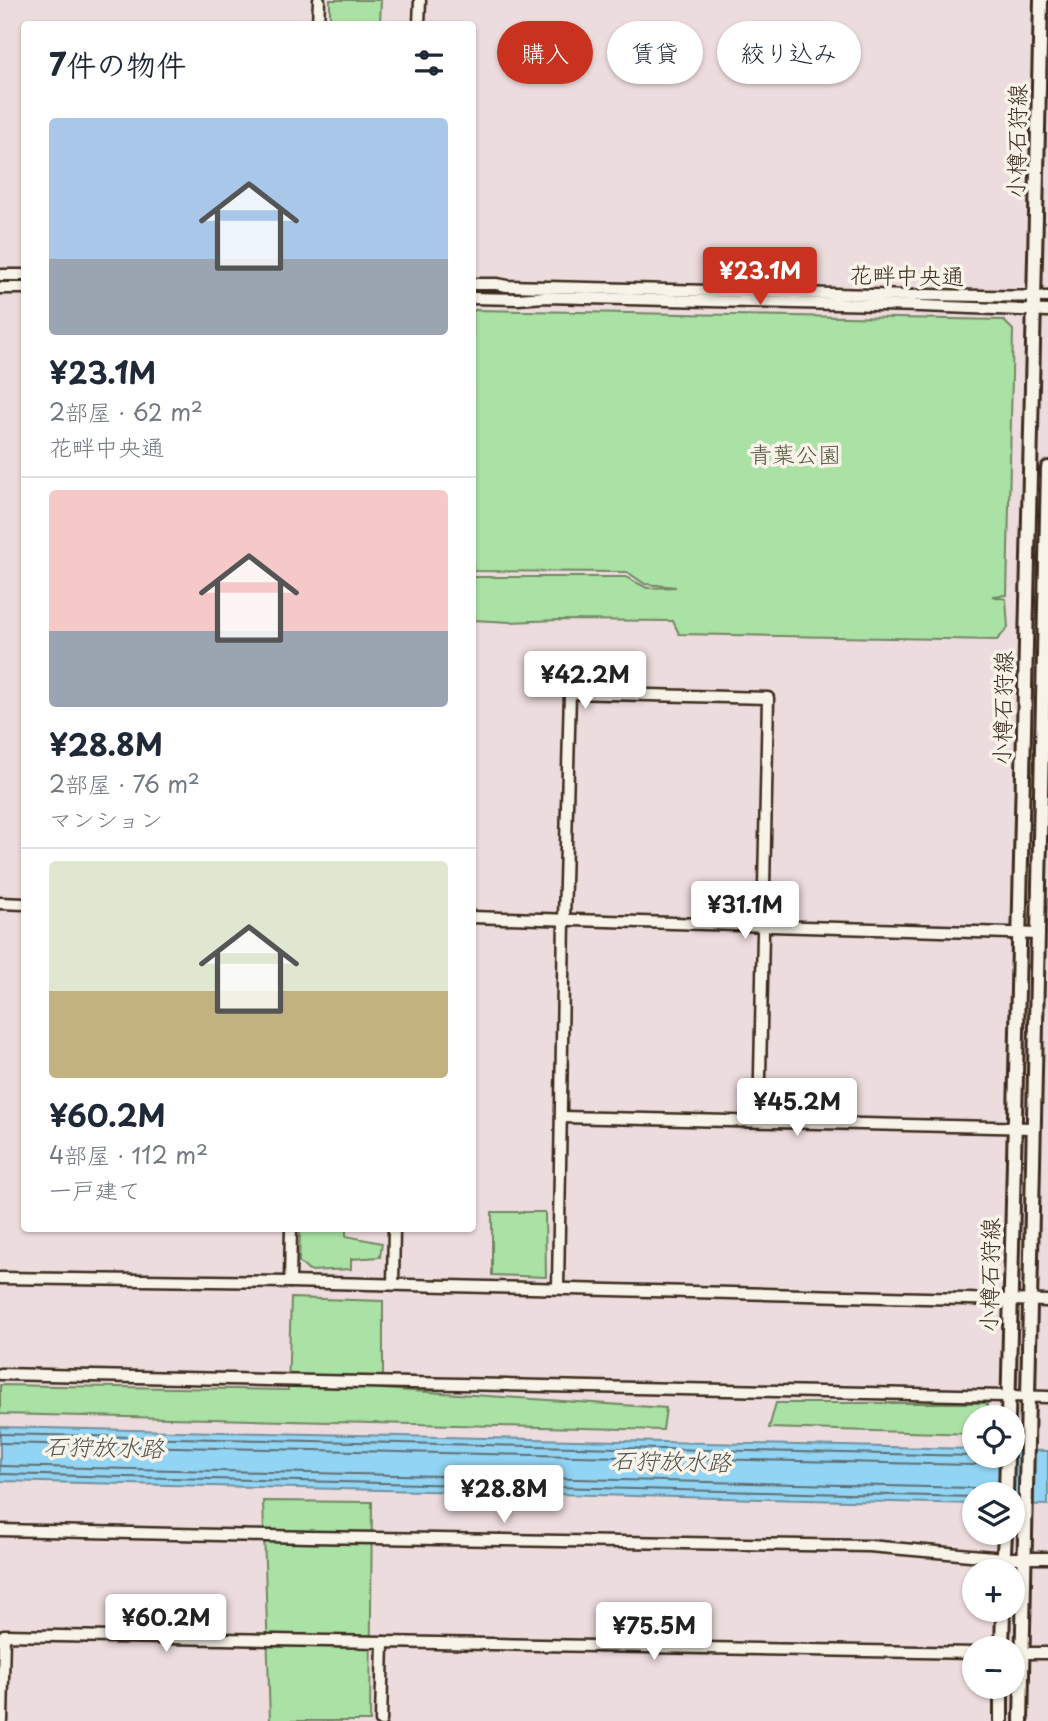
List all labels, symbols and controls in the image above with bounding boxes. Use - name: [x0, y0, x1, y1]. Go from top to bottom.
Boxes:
- chip: 購入: [497, 21, 593, 84]
- chip: 賃貸: [607, 21, 703, 84]
- chip: 絞り込み: [717, 21, 861, 84]
- text: 7件の物件: [49, 41, 186, 86]
- icon: filters: [410, 44, 448, 82]
- street label: 小樽石狩線: [997, 83, 1034, 199]
- icon: home: [186, 163, 312, 289]
- pin: ¥23.1M: [703, 247, 817, 307]
- text: ¥23.1M: [719, 252, 801, 287]
- street label: 花畔中央通: [849, 256, 965, 293]
- text: ¥23.1M: [49, 349, 156, 394]
- text: 2部屋 · 62 m²: [49, 394, 203, 429]
- text: 花畔中央通: [49, 429, 164, 464]
- park label: 青葉公園: [749, 436, 841, 471]
- icon: home: [186, 535, 312, 661]
- street label: 小樽石狩線: [983, 650, 1020, 766]
- pin: ¥42.2M: [528, 652, 642, 711]
- text: ¥42.2M: [540, 656, 630, 691]
- text: ¥28.8M: [49, 721, 163, 766]
- text: 2部屋 · 76 m²: [49, 766, 200, 801]
- text: マンション: [49, 801, 163, 836]
- pin: ¥31.1M: [688, 881, 802, 941]
- text: ¥31.1M: [707, 886, 783, 921]
- icon: home: [186, 906, 312, 1032]
- pin: ¥45.2M: [740, 1078, 854, 1138]
- text: ¥45.2M: [753, 1083, 841, 1118]
- text: ¥60.2M: [49, 1092, 166, 1137]
- text: 4部屋 · 112 m²: [49, 1137, 208, 1172]
- text: 一戸建て: [49, 1172, 141, 1207]
- street label: 小樽石狩線: [970, 1217, 1007, 1333]
- map controls: [962, 1405, 1025, 1699]
- button: locate: [962, 1405, 1025, 1468]
- water label: 石狩放水路: [44, 1427, 166, 1465]
- water label: 石狩放水路: [611, 1441, 733, 1479]
- pin: ¥28.8M: [447, 1466, 561, 1525]
- text: ¥28.8M: [460, 1470, 548, 1505]
- button: layers: [962, 1482, 1025, 1545]
- button: +: [962, 1559, 1025, 1622]
- pin: ¥60.2M: [109, 1594, 223, 1654]
- text: ¥60.2M: [121, 1599, 211, 1634]
- pin: ¥75.5M: [597, 1602, 711, 1662]
- text: ¥75.5M: [612, 1607, 696, 1642]
- button: −: [962, 1636, 1025, 1699]

